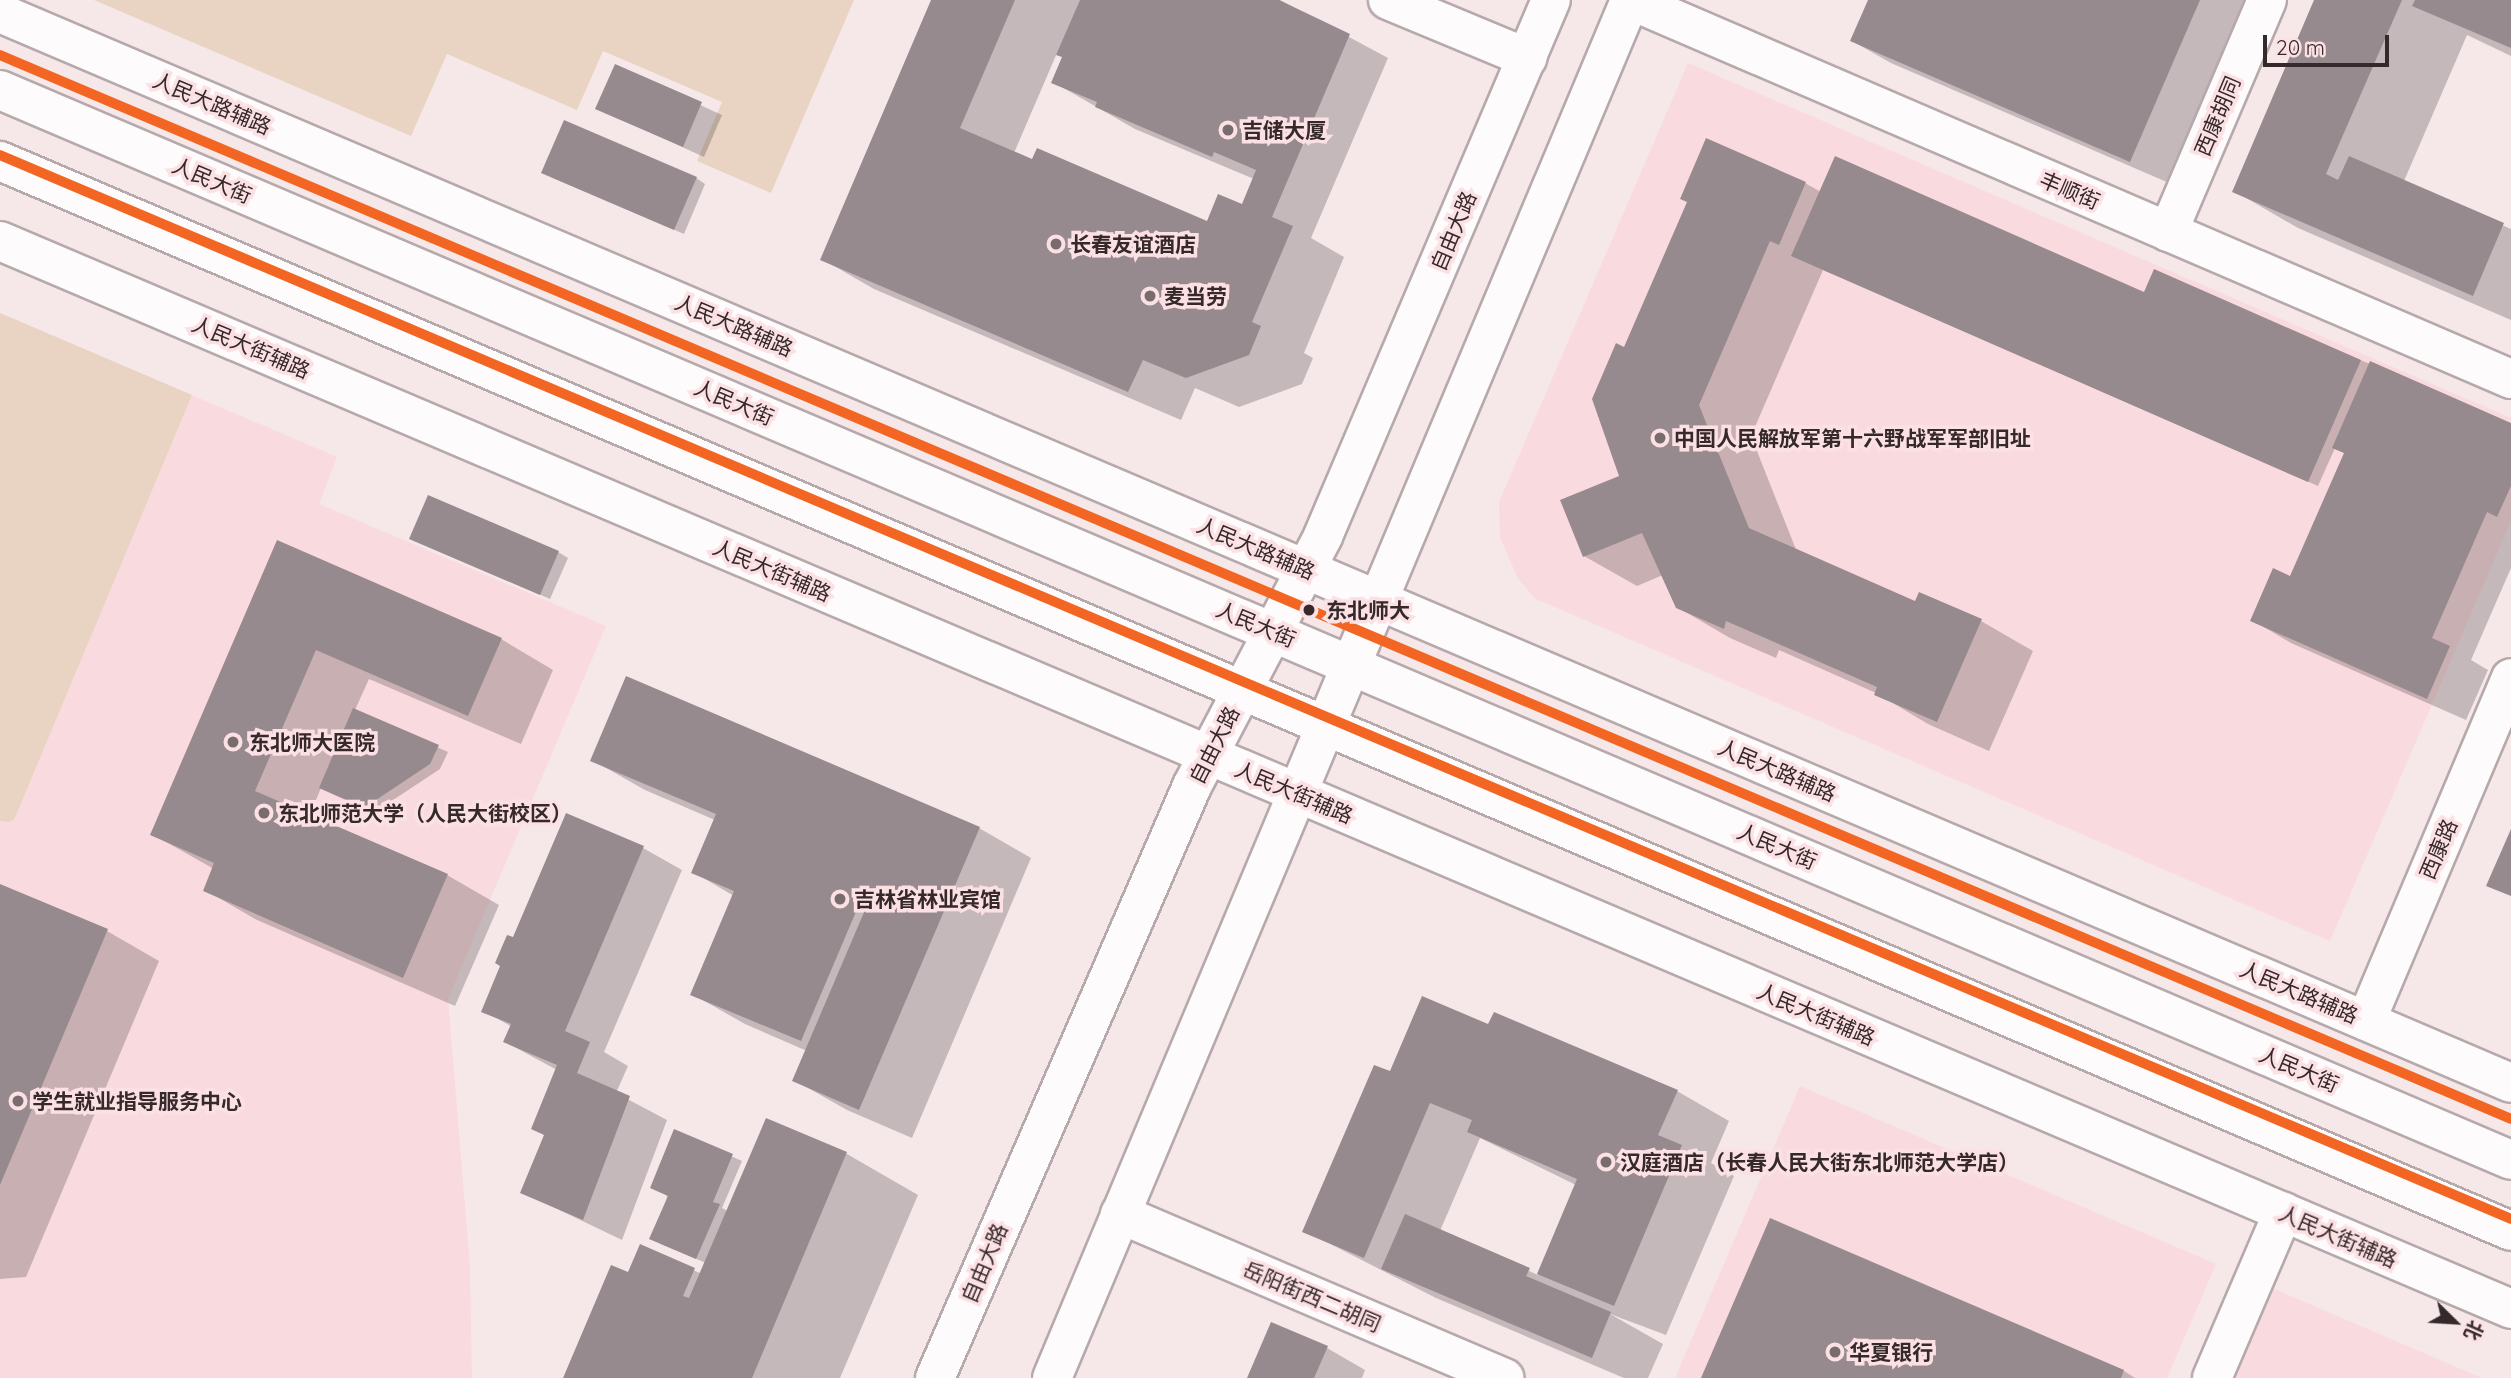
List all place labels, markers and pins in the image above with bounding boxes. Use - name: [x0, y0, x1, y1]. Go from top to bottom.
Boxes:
- place label: 吉储大厦: [1242, 117, 1326, 143]
- marker: 吉储大厦: [1220, 122, 1236, 138]
- place label: 长春友谊酒店: [1070, 231, 1196, 257]
- marker: 长春友谊酒店: [1048, 236, 1064, 252]
- place label: 麦当劳: [1164, 283, 1227, 309]
- marker: 麦当劳: [1142, 288, 1158, 304]
- place label: 中国人民解放军第十六野战军军部旧址: [1674, 425, 2031, 451]
- marker: 中国人民解放军第十六野战军军部旧址: [1652, 430, 1668, 446]
- place label: 东北师大: [1326, 597, 1410, 623]
- marker: 东北师大: [1298, 599, 1320, 621]
- place label: 东北师大医院: [249, 729, 375, 755]
- marker: 东北师大医院: [223, 732, 243, 752]
- place label: 东北师范大学（人民大街校区）: [278, 800, 572, 826]
- marker: 东北师范大学（人民大街校区）: [256, 805, 272, 821]
- place label: 吉林省林业宾馆: [854, 886, 1001, 912]
- marker: 吉林省林业宾馆: [832, 891, 848, 907]
- place label: 学生就业指导服务中心: [32, 1088, 242, 1114]
- marker: 学生就业指导服务中心: [10, 1093, 26, 1109]
- place label: 汉庭酒店（长春人民大街东北师范大学店）: [1620, 1149, 2019, 1175]
- marker: 汉庭酒店（长春人民大街东北师范大学店）: [1598, 1154, 1614, 1170]
- place label: 华夏银行: [1849, 1339, 1933, 1365]
- marker: 华夏银行: [1827, 1344, 1843, 1360]

